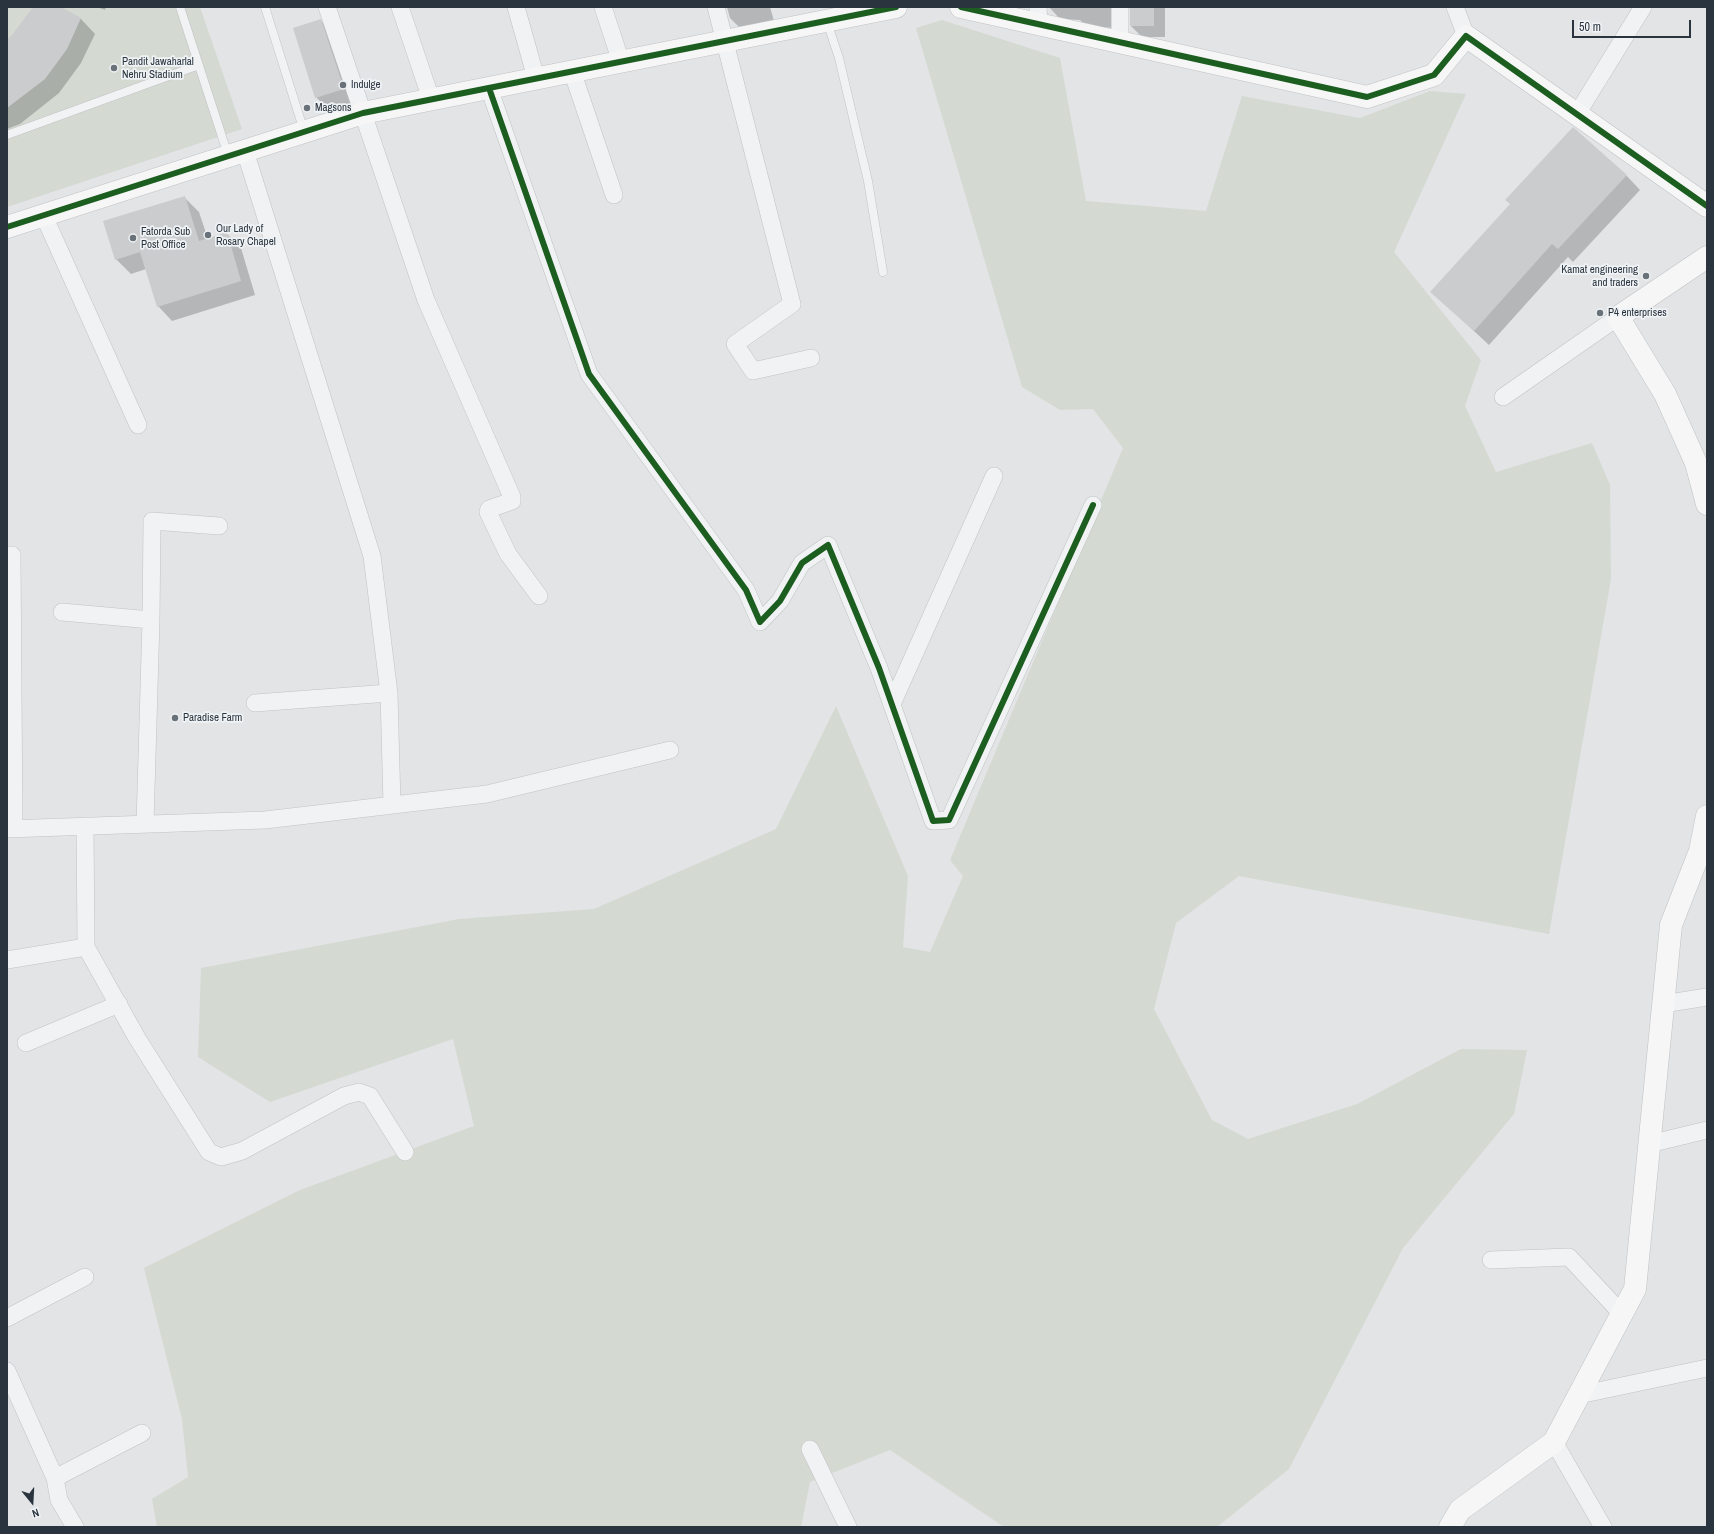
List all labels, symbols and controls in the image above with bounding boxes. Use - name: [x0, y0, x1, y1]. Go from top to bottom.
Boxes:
- scale bar: [1574, 12, 1693, 38]
- text: 50 m: [1579, 19, 1601, 35]
- place label: Pandit Jawaharlal Nehru Stadium: [122, 55, 194, 81]
- marker: Pandit Jawaharlal Nehru Stadium: [109, 63, 119, 73]
- place label: Indulge: [351, 78, 381, 92]
- marker: Indulge: [338, 80, 348, 90]
- place label: Magsons: [315, 101, 352, 115]
- marker: Magsons: [302, 103, 312, 113]
- place label: Our Lady of Rosary Chapel: [216, 222, 276, 248]
- place label: Fatorda Sub Post Office: [141, 225, 190, 251]
- marker: Our Lady of Rosary Chapel: [203, 230, 213, 240]
- marker: Fatorda Sub Post Office: [128, 233, 138, 243]
- place label: Kamat engineering and traders: [1561, 263, 1638, 289]
- marker: Kamat engineering and traders: [1641, 271, 1651, 281]
- place label: P4 enterprises: [1608, 306, 1667, 320]
- marker: P4 enterprises: [1595, 308, 1605, 318]
- place label: Paradise Farm: [183, 711, 242, 725]
- marker: Paradise Farm: [170, 713, 180, 723]
- north arrow: [12, 1482, 52, 1522]
- text: N: [30, 1506, 41, 1521]

